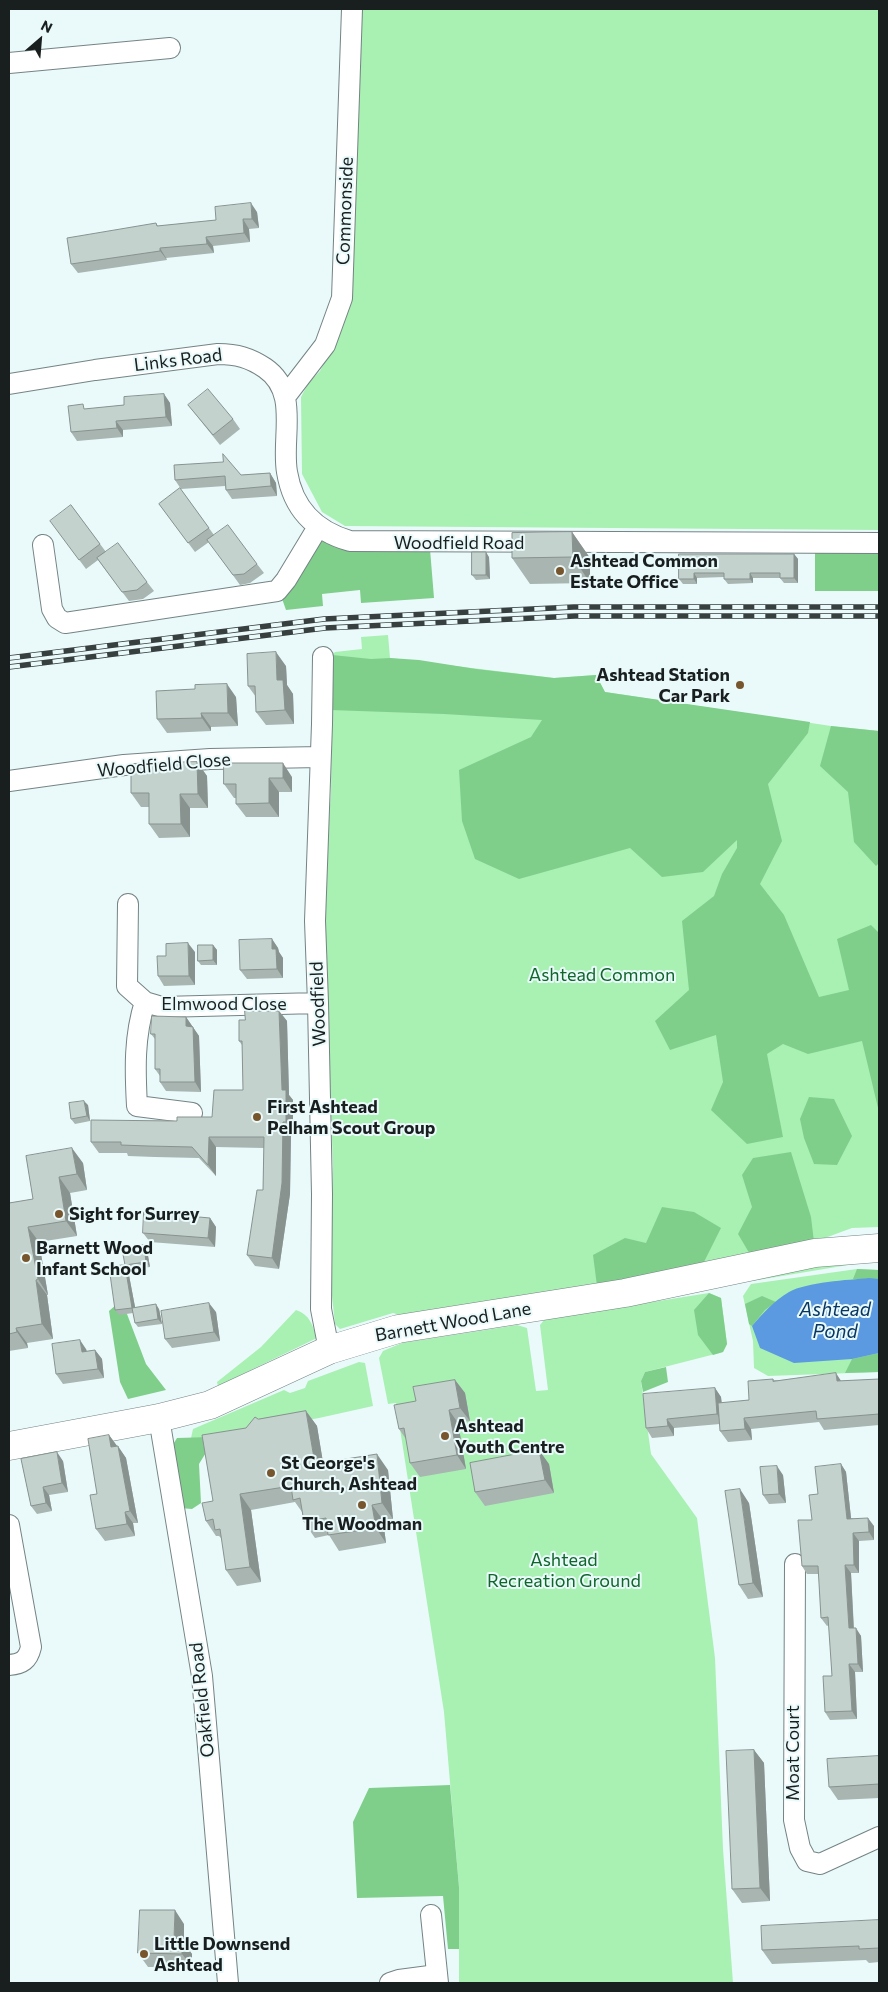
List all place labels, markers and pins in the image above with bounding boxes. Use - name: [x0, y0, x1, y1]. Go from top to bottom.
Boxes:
- place label: Ashtead Common Estate Office: [570, 550, 718, 592]
- marker: Ashtead Common Estate Office: [554, 565, 566, 577]
- place label: Ashtead Station Car Park: [596, 664, 730, 706]
- marker: Ashtead Station Car Park: [734, 679, 746, 691]
- place label: First Ashtead Pelham Scout Group: [267, 1096, 435, 1138]
- marker: First Ashtead Pelham Scout Group: [251, 1111, 263, 1123]
- place label: Sight for Surrey: [69, 1203, 200, 1225]
- marker: Sight for Surrey: [53, 1208, 65, 1220]
- place label: Barnett Wood Infant School: [36, 1237, 153, 1280]
- marker: Barnett Wood Infant School: [20, 1252, 32, 1264]
- place label: Ashtead Youth Centre: [455, 1415, 564, 1458]
- marker: Ashtead Youth Centre: [439, 1430, 451, 1442]
- place label: St George's Church, Ashtead: [281, 1452, 417, 1495]
- marker: St George's Church, Ashtead: [265, 1467, 277, 1479]
- marker: The Woodman: [356, 1499, 368, 1511]
- place label: The Woodman: [302, 1513, 422, 1535]
- place label: Little Downsend Ashtead: [154, 1933, 290, 1976]
- marker: Little Downsend Ashtead: [138, 1948, 150, 1960]

